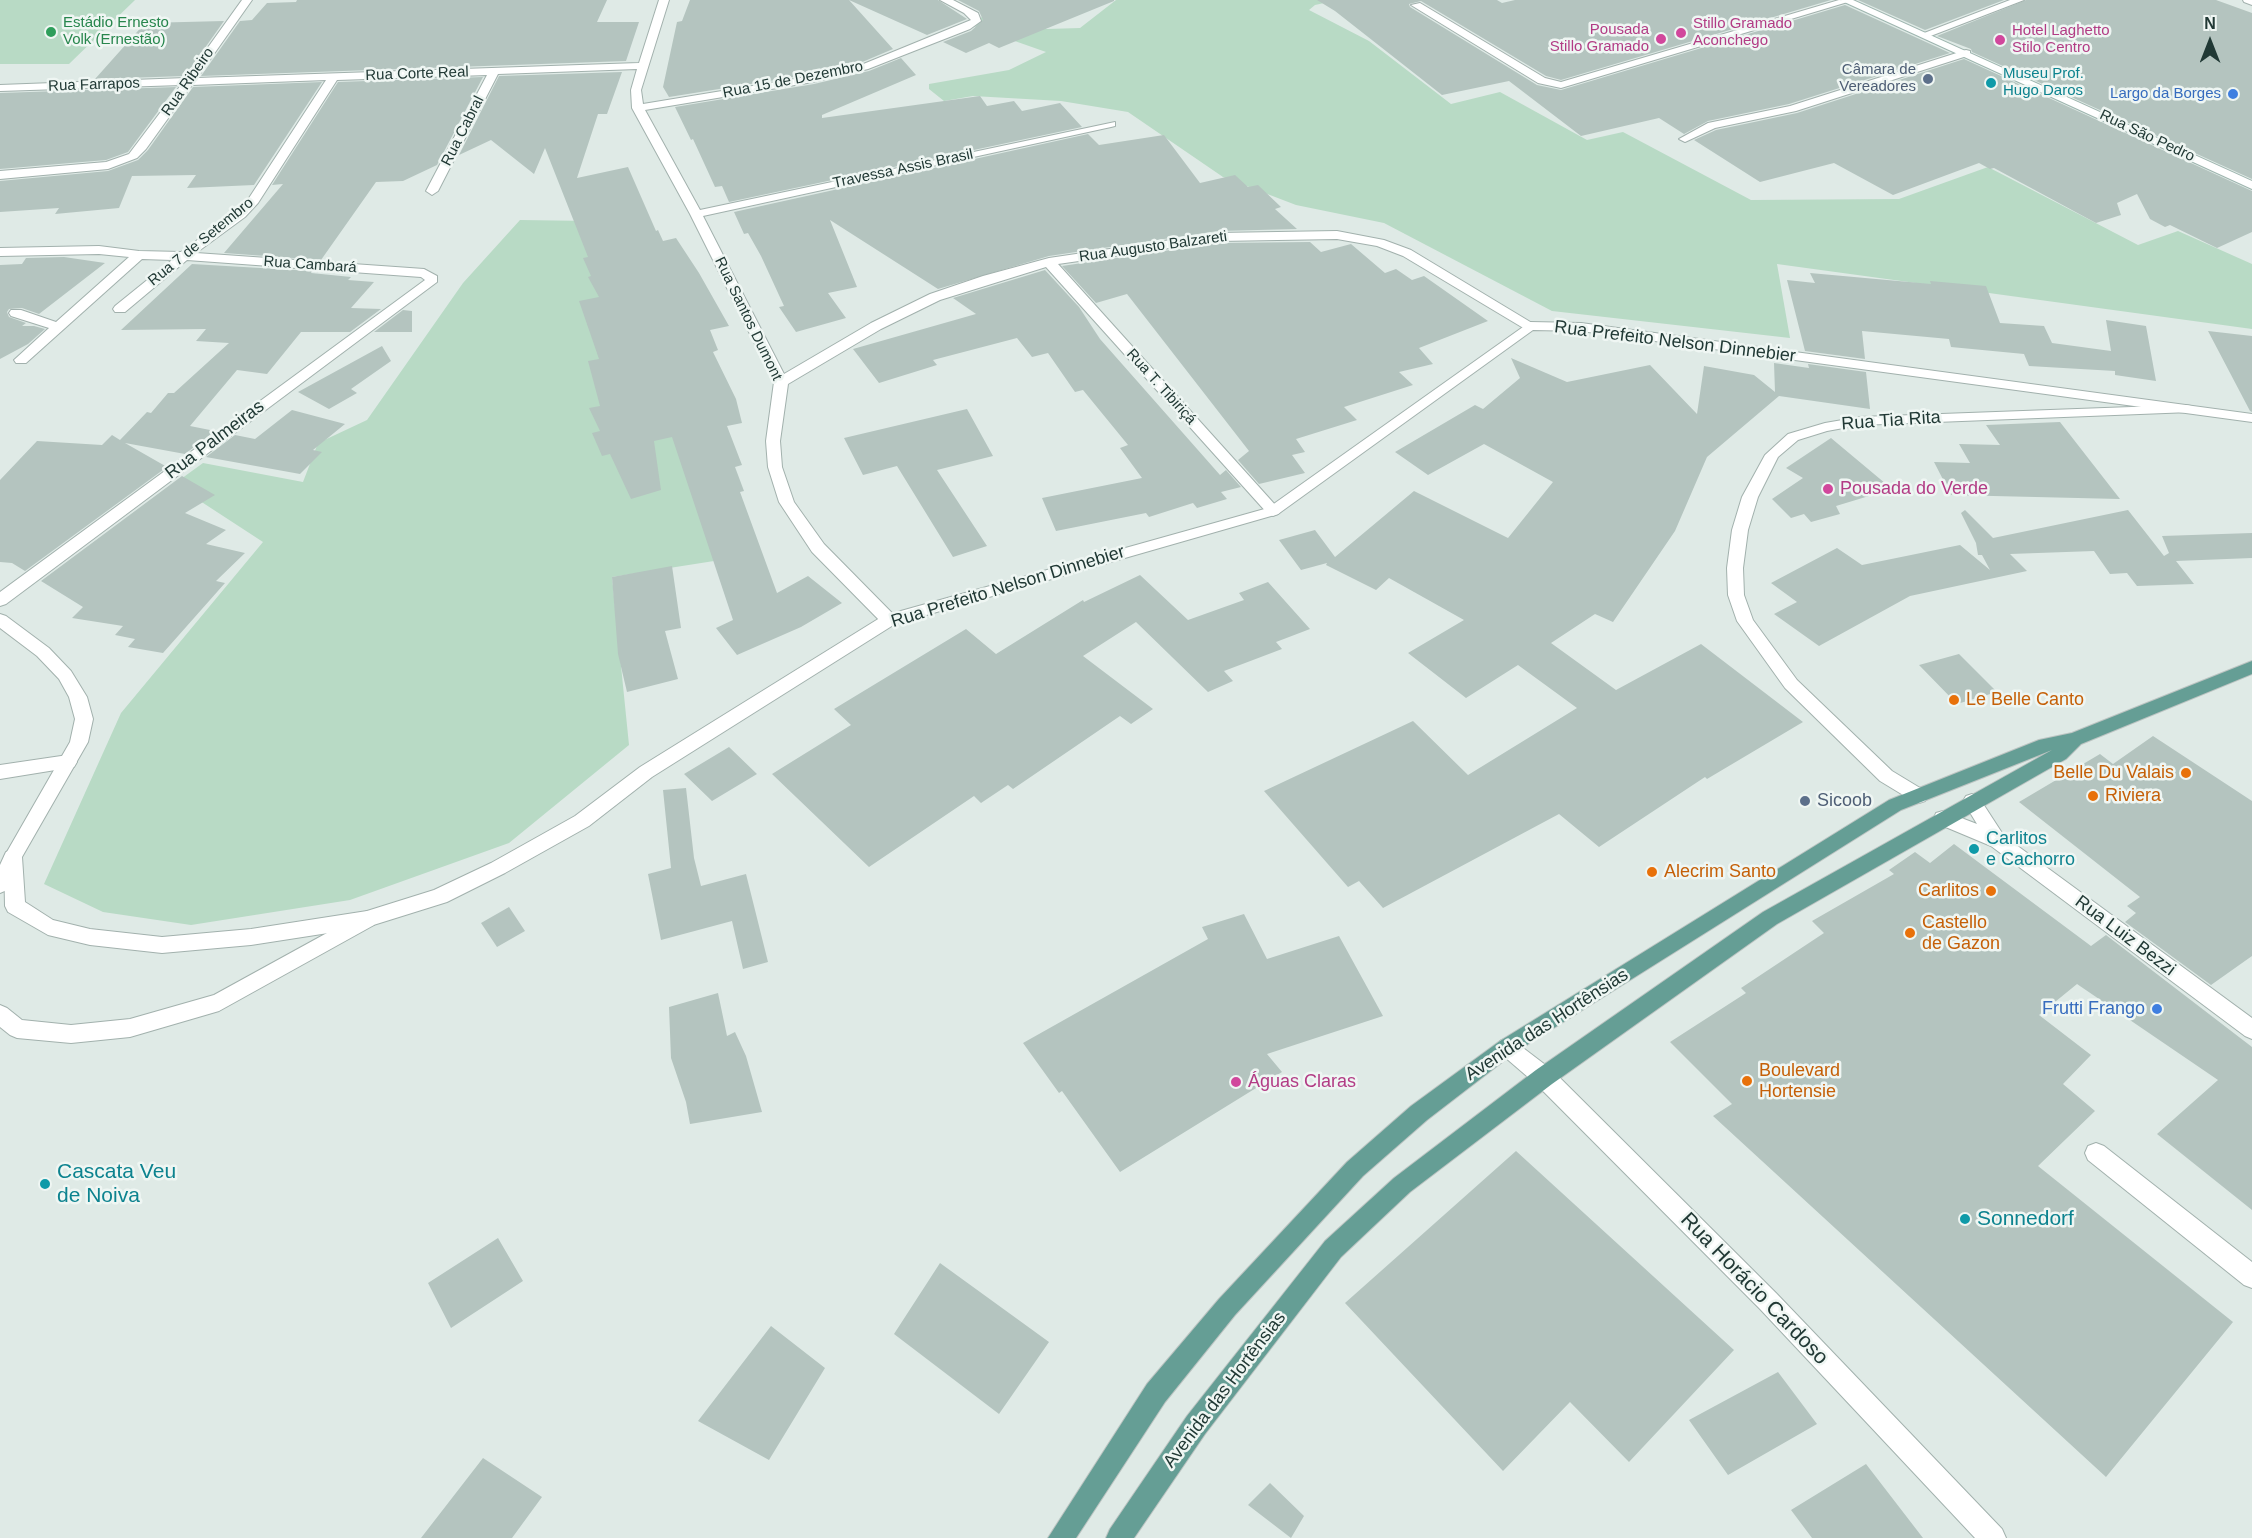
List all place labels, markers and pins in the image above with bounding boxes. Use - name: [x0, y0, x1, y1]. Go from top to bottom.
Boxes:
- place label: Estádio Ernesto Volk (Ernestão): [63, 14, 169, 49]
- place label: Stillo Gramado Aconchego: [1693, 15, 1792, 50]
- place label: Pousada Stillo Gramado: [1550, 21, 1649, 56]
- place label: Hotel Laghetto Stilo Centro: [2012, 22, 2110, 57]
- marker: Estádio Ernesto Volk (Ernestão): [44, 25, 58, 39]
- marker: Stillo Gramado Aconchego: [1674, 26, 1688, 40]
- marker: Pousada Stillo Gramado: [1654, 32, 1668, 46]
- marker: Hotel Laghetto Stilo Centro: [1993, 33, 2007, 47]
- place label: Câmara de Vereadores: [1839, 61, 1916, 96]
- place label: Museu Prof. Hugo Daros: [2003, 65, 2084, 100]
- marker: Câmara de Vereadores: [1921, 72, 1935, 86]
- marker: Museu Prof. Hugo Daros: [1984, 76, 1998, 90]
- place label: Largo da Borges: [2110, 85, 2221, 103]
- marker: Largo da Borges: [2226, 87, 2240, 101]
- place label: Pousada do Verde: [1840, 478, 1988, 500]
- marker: Pousada do Verde: [1821, 482, 1835, 496]
- place label: Le Belle Canto: [1966, 689, 2084, 711]
- marker: Le Belle Canto: [1947, 693, 1961, 707]
- place label: Belle Du Valais: [2053, 762, 2174, 784]
- marker: Belle Du Valais: [2179, 766, 2193, 780]
- place label: Riviera: [2105, 785, 2161, 807]
- marker: Riviera: [2086, 789, 2100, 803]
- place label: Sicoob: [1817, 790, 1872, 812]
- marker: Sicoob: [1798, 794, 1812, 808]
- place label: Carlitos e Cachorro: [1986, 828, 2075, 870]
- marker: Carlitos e Cachorro: [1967, 842, 1981, 856]
- place label: Alecrim Santo: [1664, 861, 1776, 883]
- marker: Alecrim Santo: [1645, 865, 1659, 879]
- place label: Carlitos: [1918, 880, 1979, 902]
- marker: Carlitos: [1984, 884, 1998, 898]
- place label: Castello de Gazon: [1922, 912, 2000, 954]
- marker: Castello de Gazon: [1903, 926, 1917, 940]
- place label: Frutti Frango: [2042, 998, 2145, 1020]
- marker: Frutti Frango: [2150, 1002, 2164, 1016]
- place label: Boulevard Hortensie: [1759, 1060, 1840, 1102]
- place label: Águas Claras: [1248, 1071, 1356, 1093]
- marker: Boulevard Hortensie: [1740, 1074, 1754, 1088]
- marker: Águas Claras: [1229, 1075, 1243, 1089]
- place label: Cascata Veu de Noiva: [57, 1159, 176, 1209]
- marker: Cascata Veu de Noiva: [38, 1177, 52, 1191]
- place label: Sonnedorf: [1977, 1206, 2074, 1232]
- marker: Sonnedorf: [1958, 1212, 1972, 1226]

